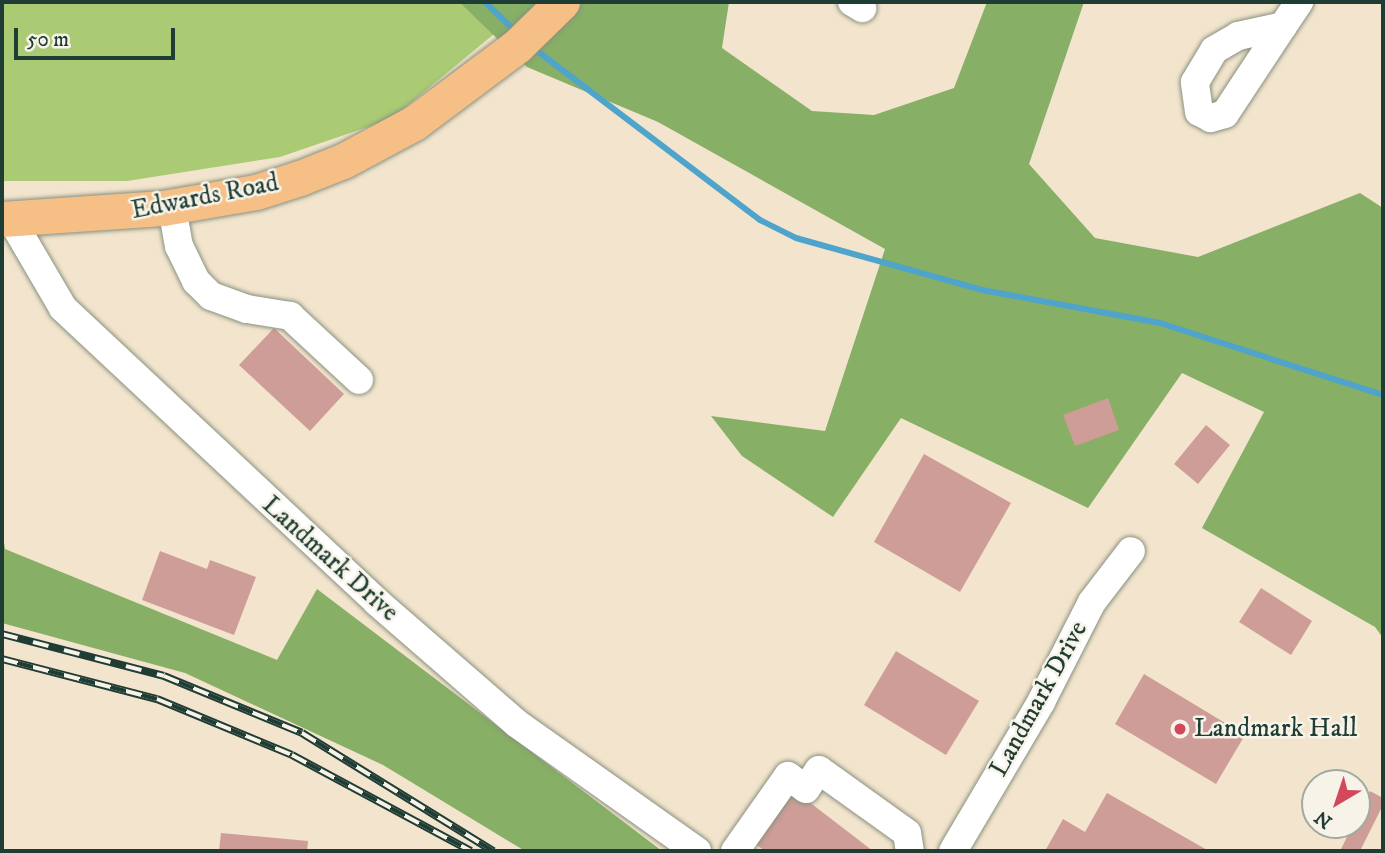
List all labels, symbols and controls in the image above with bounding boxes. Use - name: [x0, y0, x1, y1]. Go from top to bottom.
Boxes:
- scale bar: [18, 14, 178, 58]
- text: 50 m: [27, 27, 69, 53]
- street label: Edwards Road: [129, 167, 281, 227]
- street label: Landmark Drive: [255, 490, 405, 628]
- street label: Landmark Drive: [983, 616, 1095, 782]
- place label: Landmark Hall: [1194, 713, 1357, 745]
- marker: Landmark Hall: [1172, 721, 1188, 737]
- north arrow: [1301, 769, 1371, 839]
- text: N: [1310, 805, 1337, 833]

